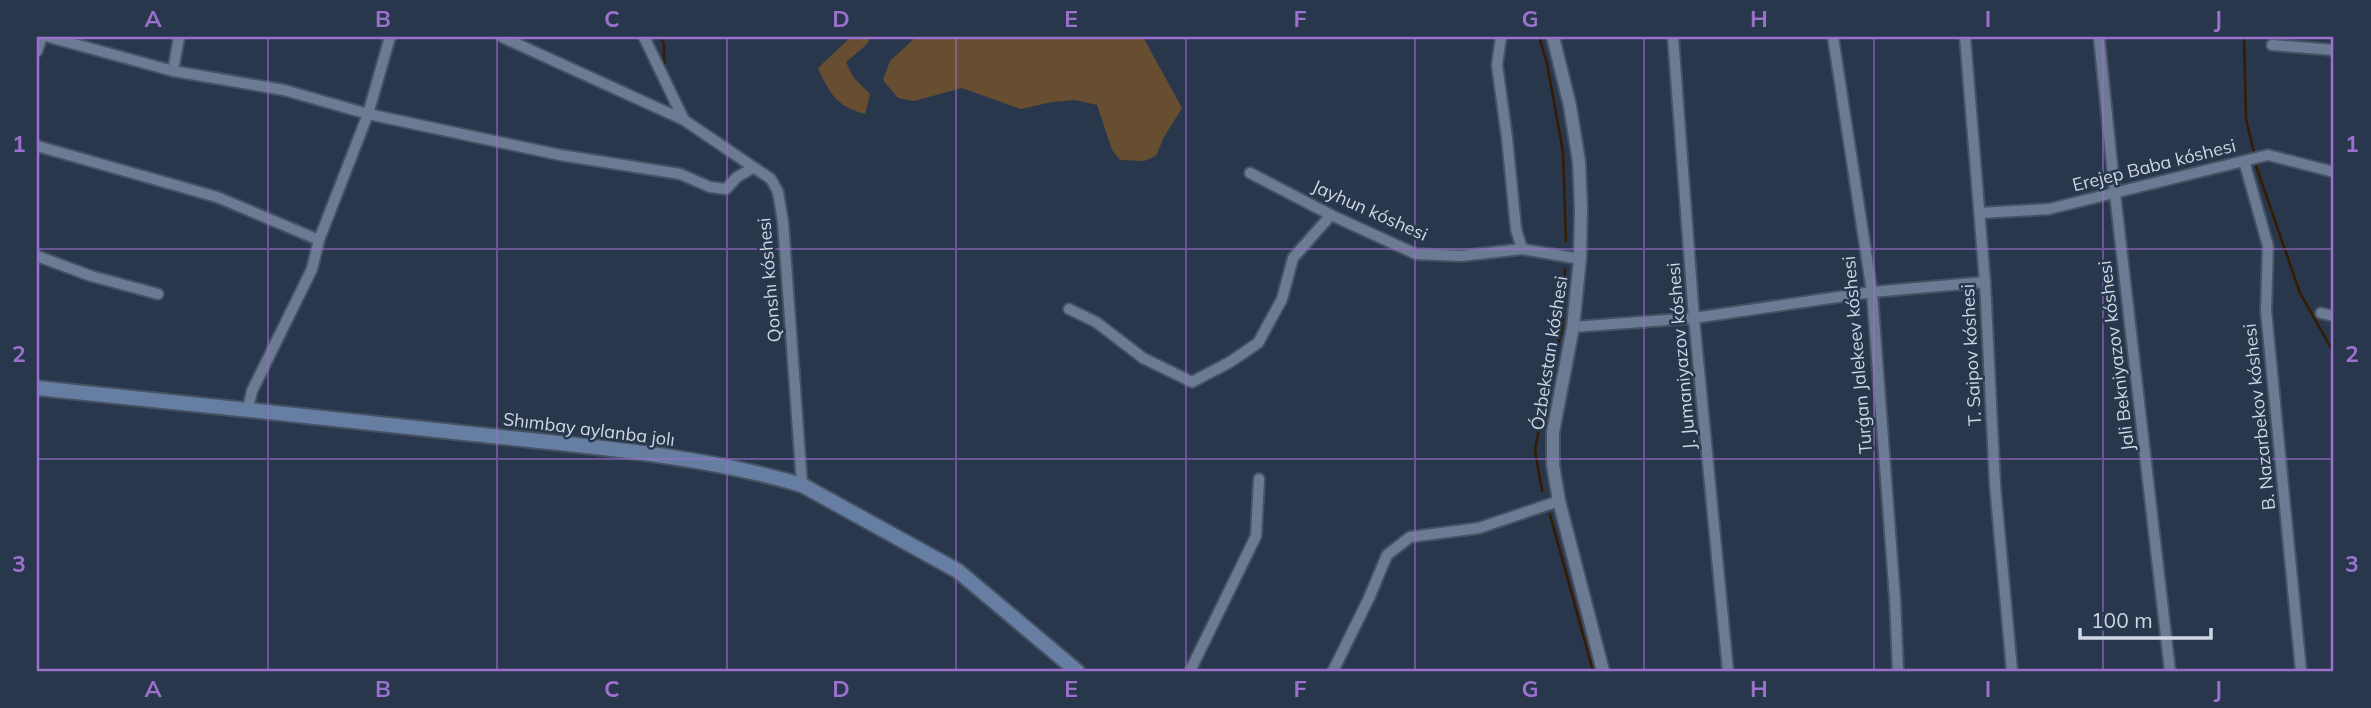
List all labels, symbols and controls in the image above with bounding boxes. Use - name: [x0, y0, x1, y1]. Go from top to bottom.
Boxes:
- text: A: [144, 4, 162, 33]
- text: B: [375, 4, 391, 33]
- text: C: [604, 4, 620, 33]
- text: D: [832, 4, 850, 33]
- text: E: [1064, 4, 1078, 33]
- text: F: [1293, 4, 1307, 33]
- text: G: [1521, 4, 1539, 33]
- text: H: [1750, 4, 1768, 33]
- text: I: [1985, 4, 1991, 33]
- text: J: [2214, 4, 2222, 33]
- text: 1: [12, 129, 26, 158]
- text: 1: [2345, 129, 2359, 158]
- street label: Erejep Baba kóshesi: [2070, 134, 2238, 196]
- street label: Jayhun kóshesi: [1309, 174, 1431, 246]
- street label: Qonshı kóshesi: [752, 217, 786, 343]
- street label: Turǵan Jalekeev kóshesi: [1837, 255, 1877, 455]
- street label: Jali Bekniyazov kóshesi: [2093, 259, 2139, 453]
- street label: J. Jumaniyazov kóshesi: [1661, 261, 1701, 451]
- street label: Ózbekstan kóshesi: [1525, 274, 1573, 432]
- street label: T. Saipov kóshesi: [1956, 284, 1986, 426]
- street label: B. Nazarbekov kóshesi: [2238, 323, 2280, 511]
- text: 2: [12, 339, 26, 368]
- text: 2: [2345, 339, 2359, 368]
- street label: Shımbay aylanba jolı: [502, 407, 676, 451]
- text: 3: [12, 549, 26, 578]
- text: 3: [2345, 549, 2359, 578]
- scale bar: [2080, 596, 2212, 640]
- text: 100 m: [2091, 607, 2153, 633]
- text: A: [144, 674, 162, 703]
- text: B: [375, 674, 391, 703]
- text: C: [604, 674, 620, 703]
- text: D: [832, 674, 850, 703]
- text: E: [1064, 674, 1078, 703]
- text: F: [1293, 674, 1307, 703]
- text: G: [1521, 674, 1539, 703]
- text: H: [1750, 674, 1768, 703]
- text: I: [1985, 674, 1991, 703]
- text: J: [2214, 674, 2222, 703]

